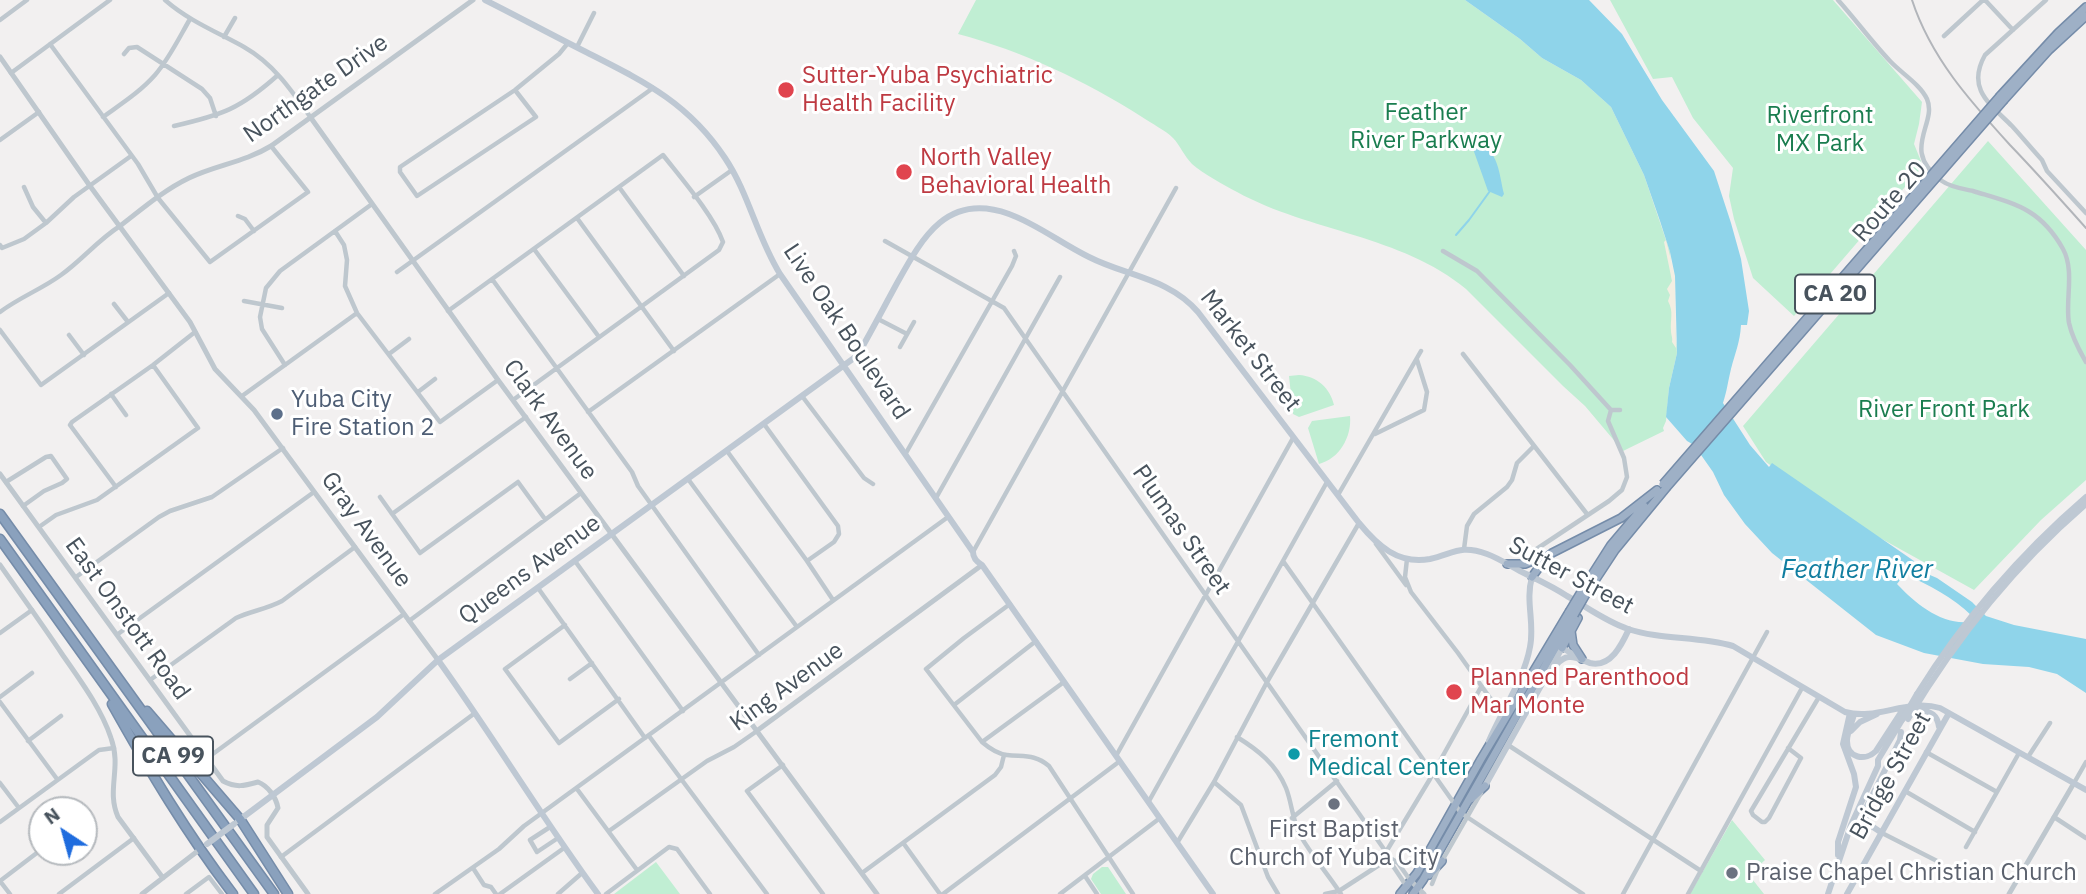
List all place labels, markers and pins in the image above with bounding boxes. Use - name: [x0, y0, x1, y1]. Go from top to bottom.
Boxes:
- place label: Sutter-Yuba Psychiatric Health Facility: [802, 62, 1053, 118]
- marker: Sutter-Yuba Psychiatric Health Facility: [776, 80, 796, 100]
- place label: North Valley Behavioral Health: [920, 144, 1111, 200]
- marker: North Valley Behavioral Health: [894, 162, 914, 182]
- place label: Yuba City Fire Station 2: [291, 386, 435, 442]
- marker: Yuba City Fire Station 2: [269, 406, 285, 422]
- place label: Planned Parenthood Mar Monte: [1470, 664, 1689, 720]
- marker: Planned Parenthood Mar Monte: [1444, 682, 1464, 702]
- place label: Fremont Medical Center: [1308, 726, 1470, 782]
- marker: Fremont Medical Center: [1286, 746, 1302, 762]
- marker: First Baptist Church of Yuba City: [1326, 796, 1342, 812]
- place label: First Baptist Church of Yuba City: [1229, 816, 1439, 872]
- place label: Praise Chapel Christian Church: [1746, 859, 2077, 887]
- marker: Praise Chapel Christian Church: [1724, 865, 1740, 881]

